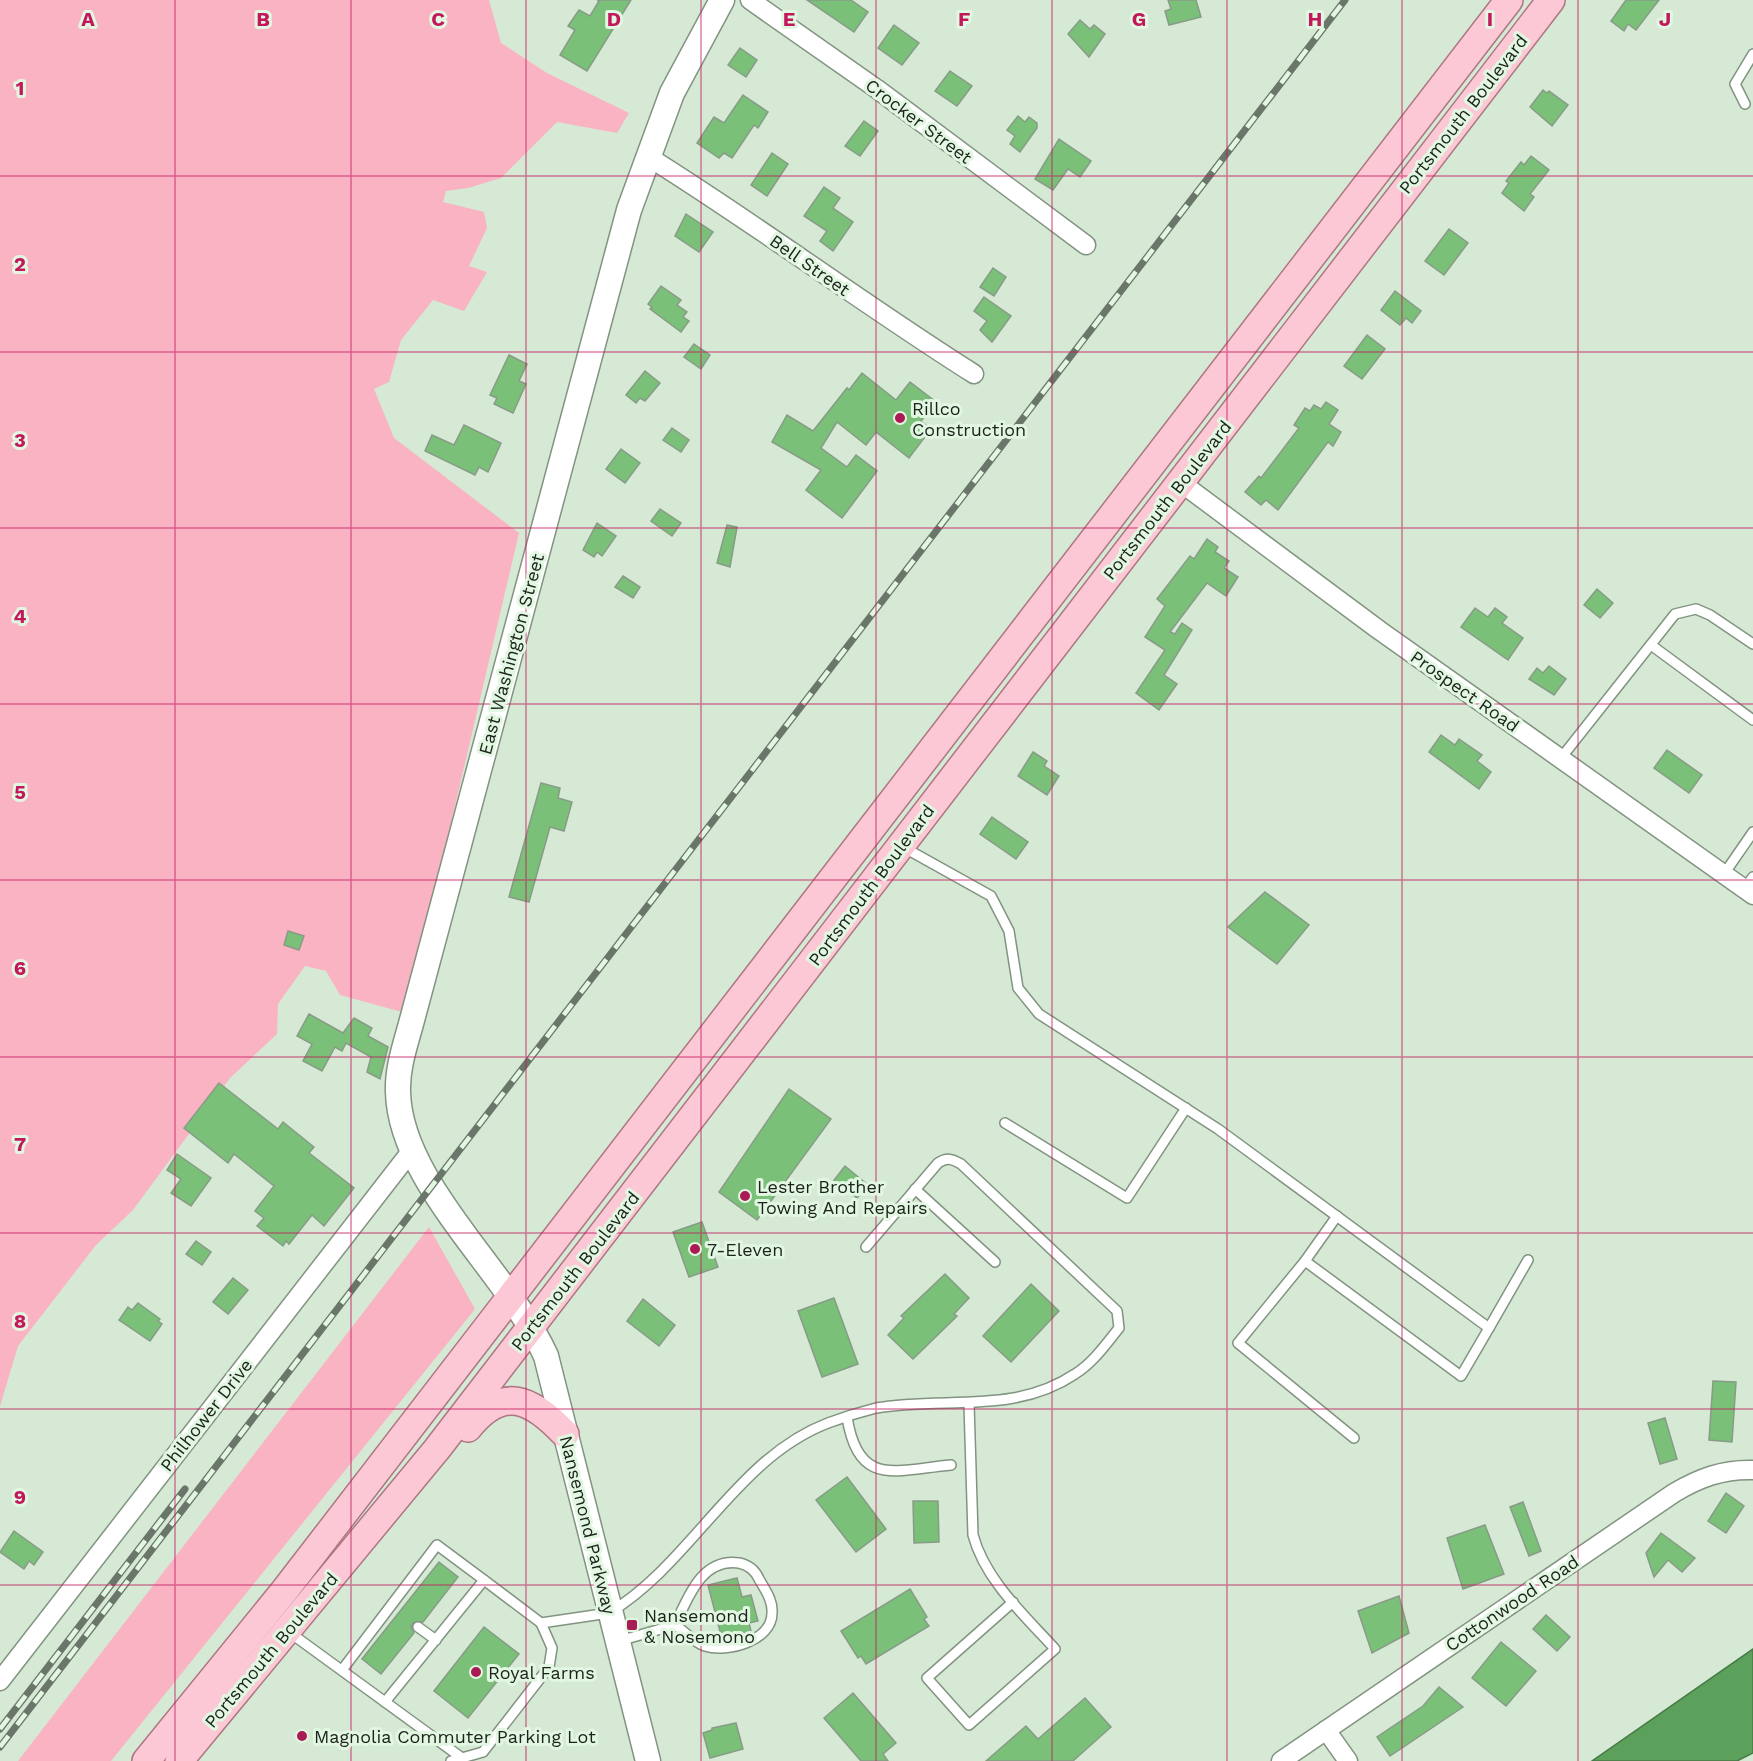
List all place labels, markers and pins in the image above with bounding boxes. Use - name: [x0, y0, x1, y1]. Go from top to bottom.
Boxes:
- place label: Rillco Construction: [912, 398, 1026, 440]
- marker: Rillco Construction: [893, 411, 907, 425]
- place label: Lester Brother Towing And Repairs: [757, 1176, 928, 1218]
- marker: Lester Brother Towing And Repairs: [738, 1189, 752, 1203]
- place label: 7-Eleven: [707, 1239, 783, 1260]
- marker: 7-Eleven: [688, 1242, 702, 1256]
- place label: Nansemond & Nosemono: [644, 1605, 755, 1647]
- marker: Nansemond & Nosemono: [625, 1618, 639, 1632]
- place label: Royal Farms: [488, 1662, 595, 1683]
- marker: Royal Farms: [469, 1665, 483, 1679]
- place label: Magnolia Commuter Parking Lot: [314, 1726, 596, 1747]
- marker: Magnolia Commuter Parking Lot: [295, 1729, 309, 1743]

